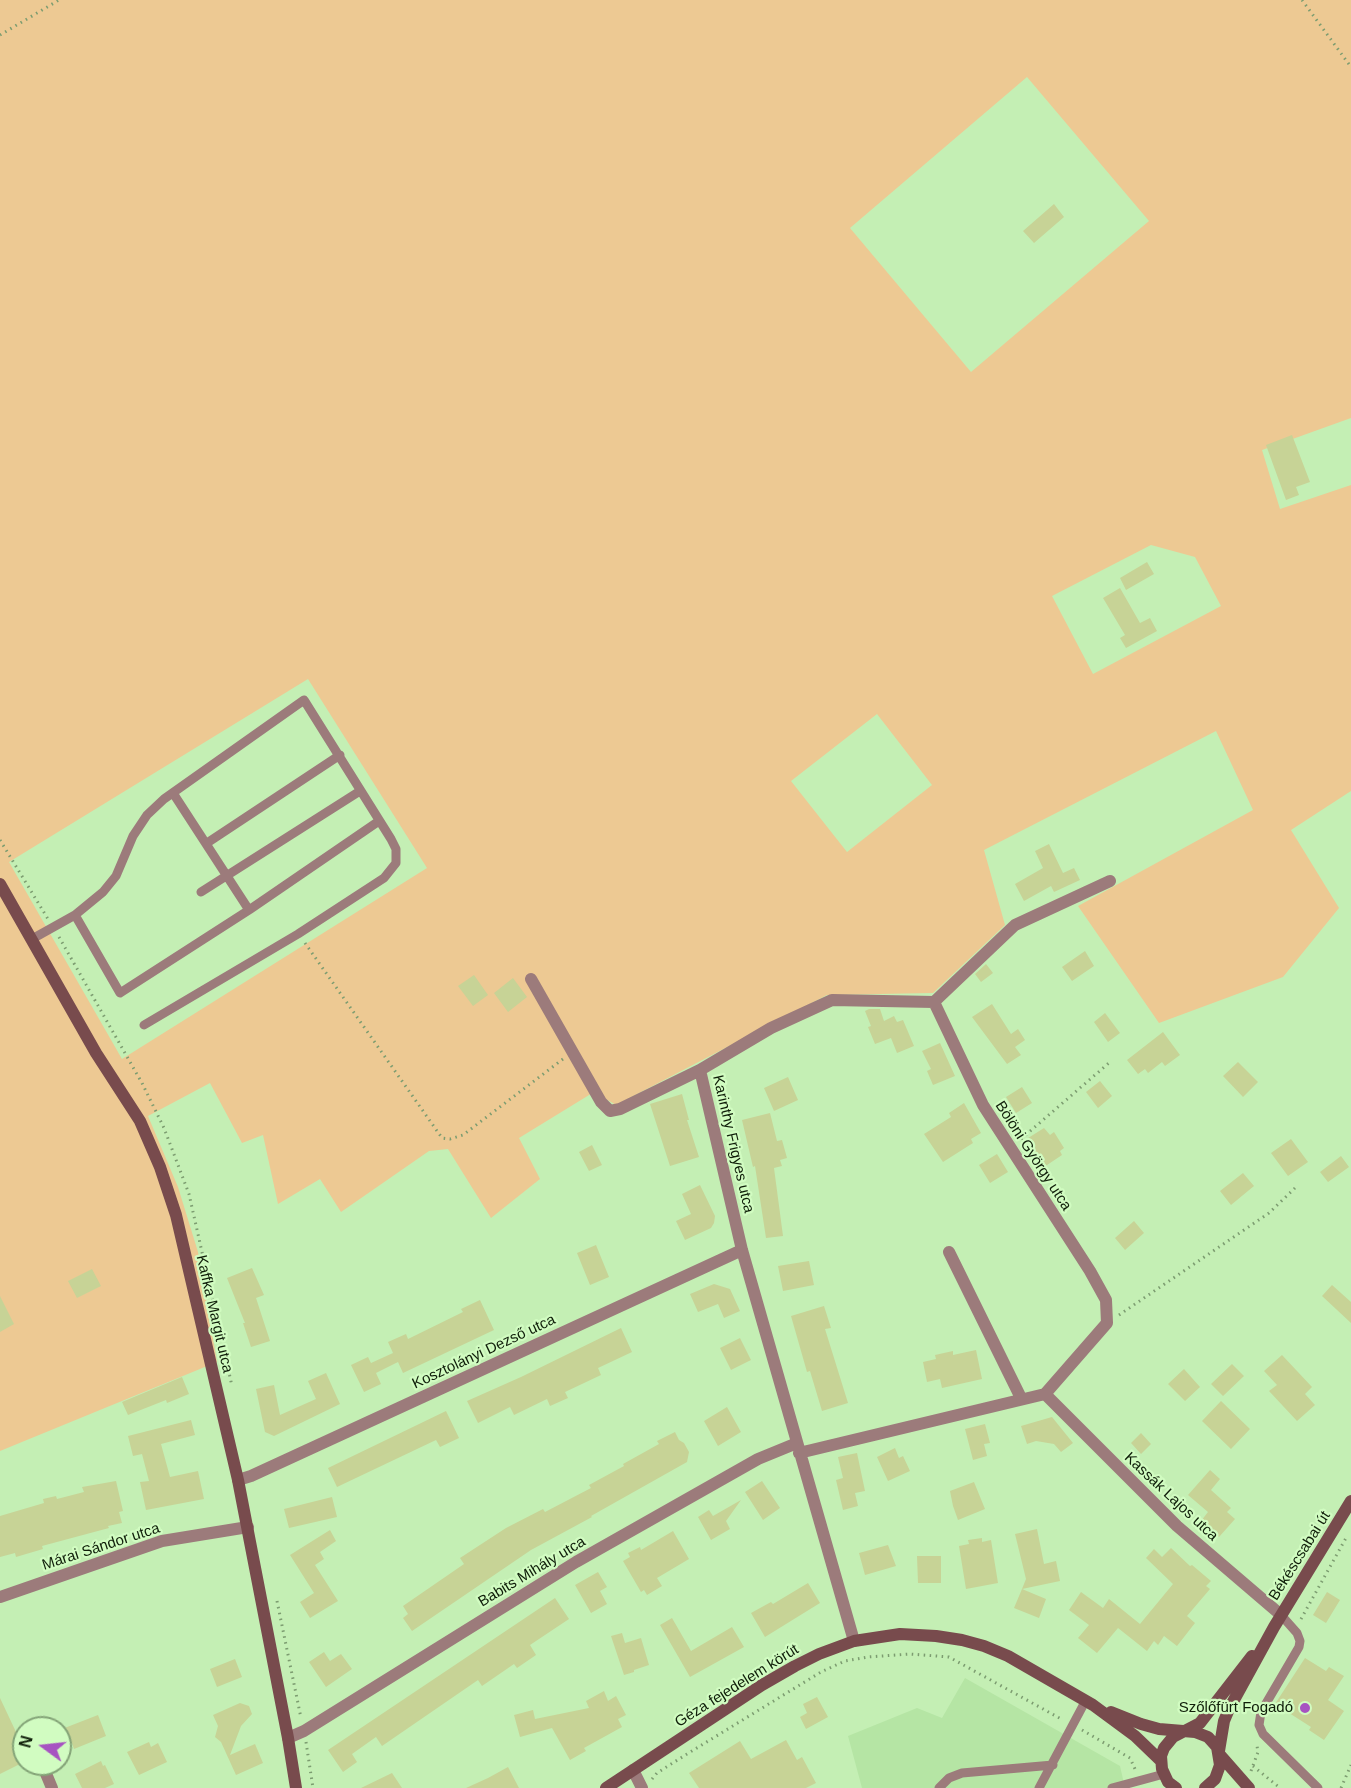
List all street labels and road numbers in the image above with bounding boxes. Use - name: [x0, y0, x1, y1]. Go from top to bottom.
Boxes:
- street label: Karinthy Frigyes utca: [708, 1073, 758, 1215]
- street label: Bölöni György utca: [991, 1098, 1075, 1214]
- street label: Kaffka Margit utca: [192, 1253, 236, 1375]
- street label: Kosztolányi Dezső utca: [410, 1311, 558, 1393]
- street label: Kassák Lajos utca: [1120, 1449, 1222, 1545]
- street label: Békéscsabai út: [1265, 1508, 1335, 1604]
- street label: Márai Sándor utca: [40, 1520, 162, 1574]
- street label: Babits Mihály utca: [475, 1533, 589, 1611]
- street label: Géza fejedelem körút: [672, 1641, 802, 1731]

